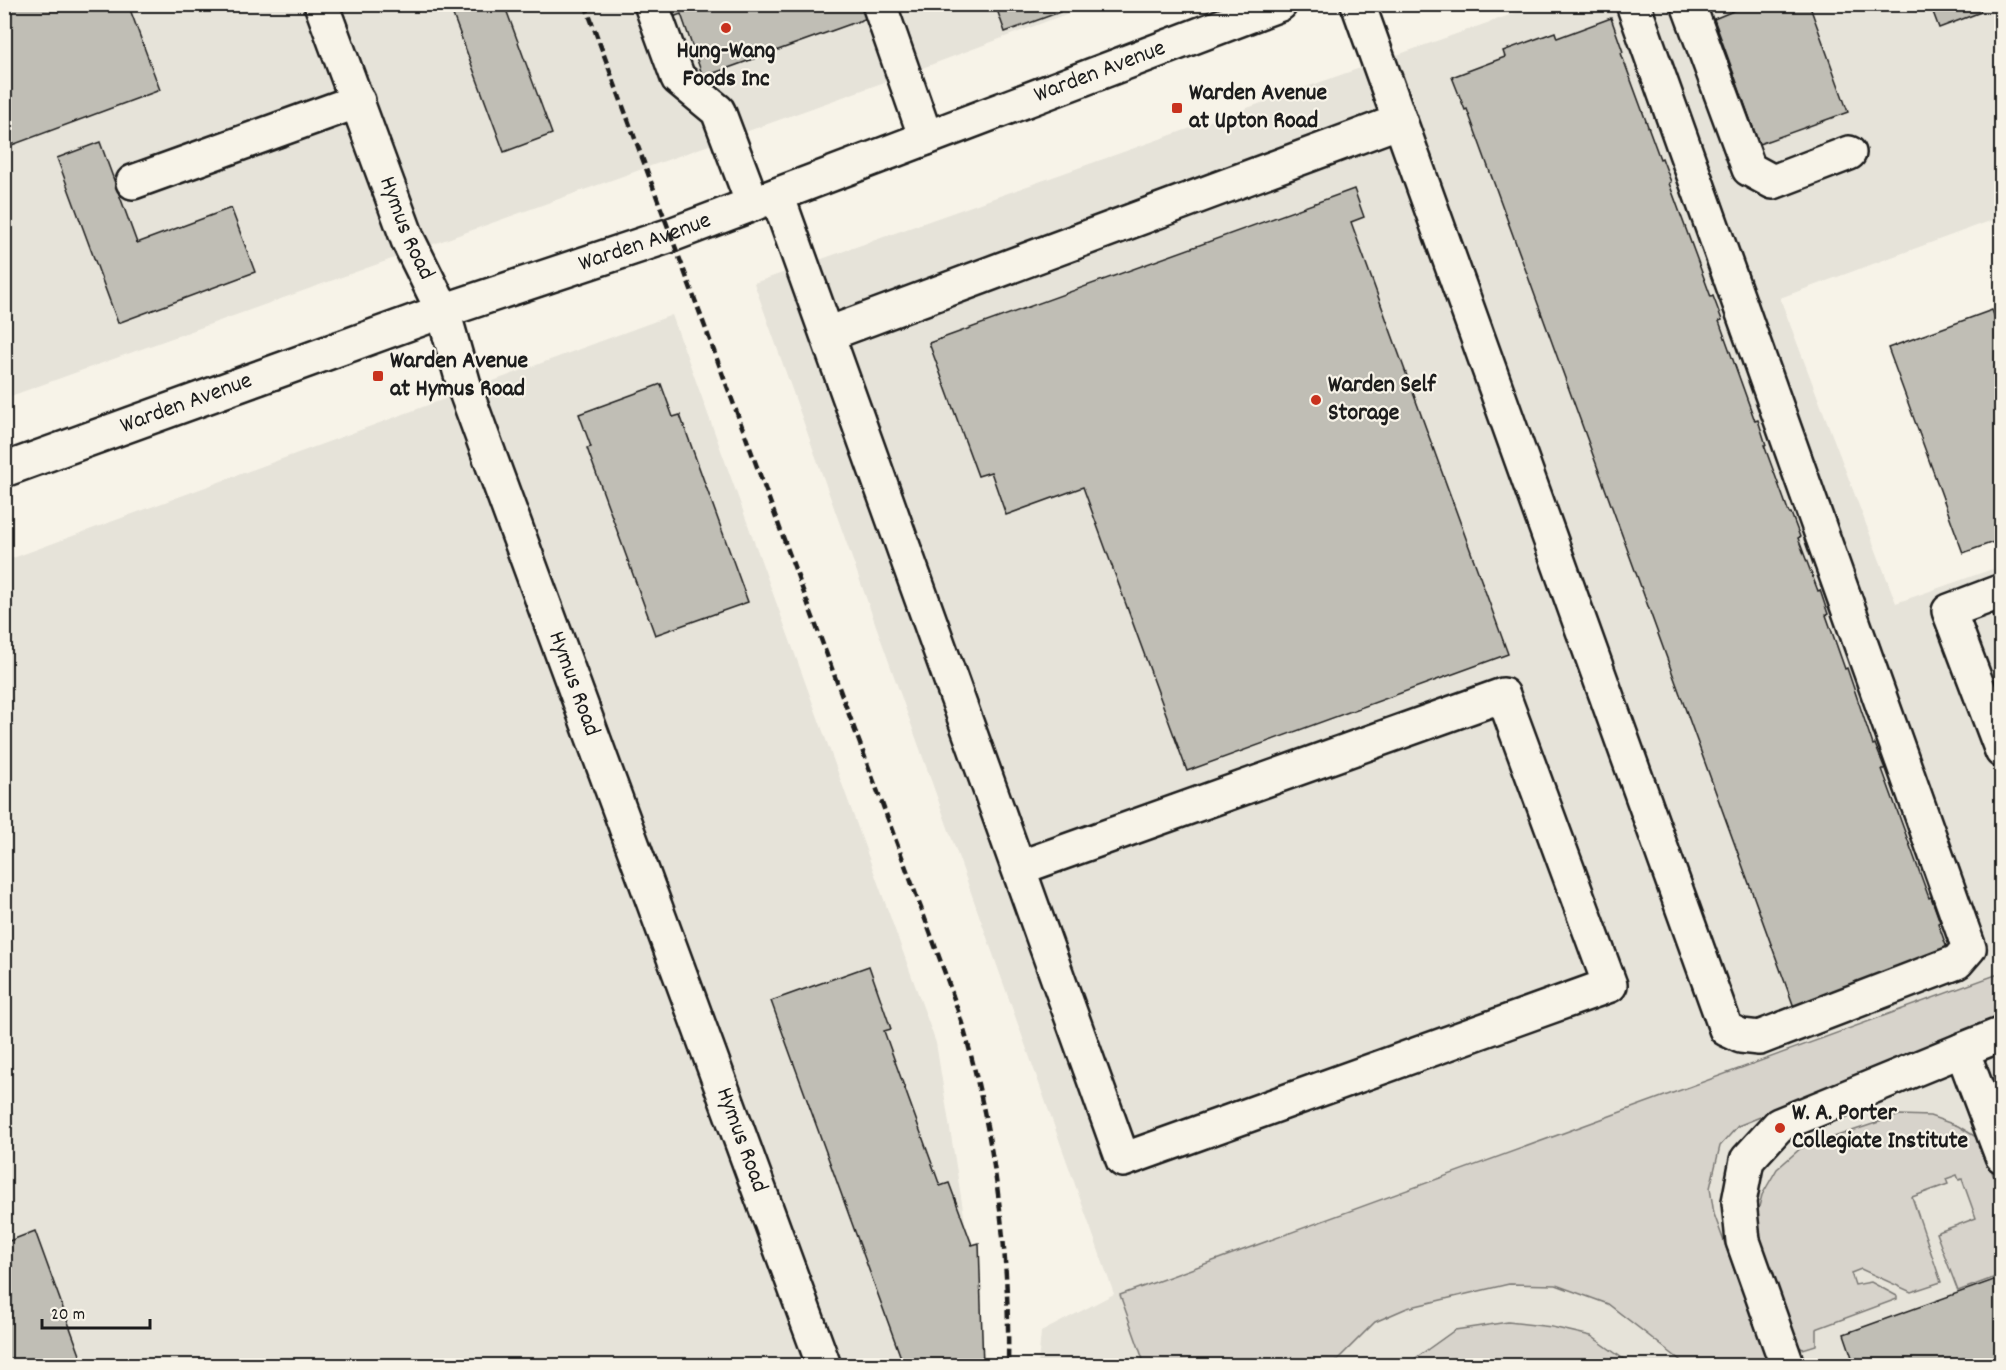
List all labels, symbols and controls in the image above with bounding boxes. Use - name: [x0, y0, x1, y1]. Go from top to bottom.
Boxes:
- marker: Hung-Wang Foods Inc: [719, 21, 733, 35]
- street label: Warden Avenue: [1029, 32, 1171, 113]
- place label: Hung-Wang Foods Inc: [676, 35, 776, 97]
- place label: Warden Avenue at Upton Road: [1189, 77, 1327, 139]
- marker: Warden Avenue at Upton Road: [1170, 101, 1184, 115]
- street label: Hymus Road: [369, 172, 442, 286]
- street label: Warden Avenue: [574, 204, 716, 282]
- place label: Warden Avenue at Hymus Road: [390, 345, 528, 407]
- street label: Warden Avenue: [116, 364, 257, 443]
- marker: Warden Avenue at Hymus Road: [371, 369, 385, 383]
- place label: Warden Self Storage: [1328, 369, 1437, 431]
- marker: Warden Self Storage: [1309, 393, 1323, 407]
- street label: Hymus Road: [539, 627, 608, 741]
- street label: Hymus Road: [706, 1083, 776, 1197]
- place label: W. A. Porter Collegiate Institute: [1792, 1097, 1969, 1159]
- marker: W. A. Porter Collegiate Institute: [1773, 1121, 1787, 1135]
- scale bar: [42, 1292, 150, 1330]
- text: 20 m: [51, 1303, 85, 1328]

